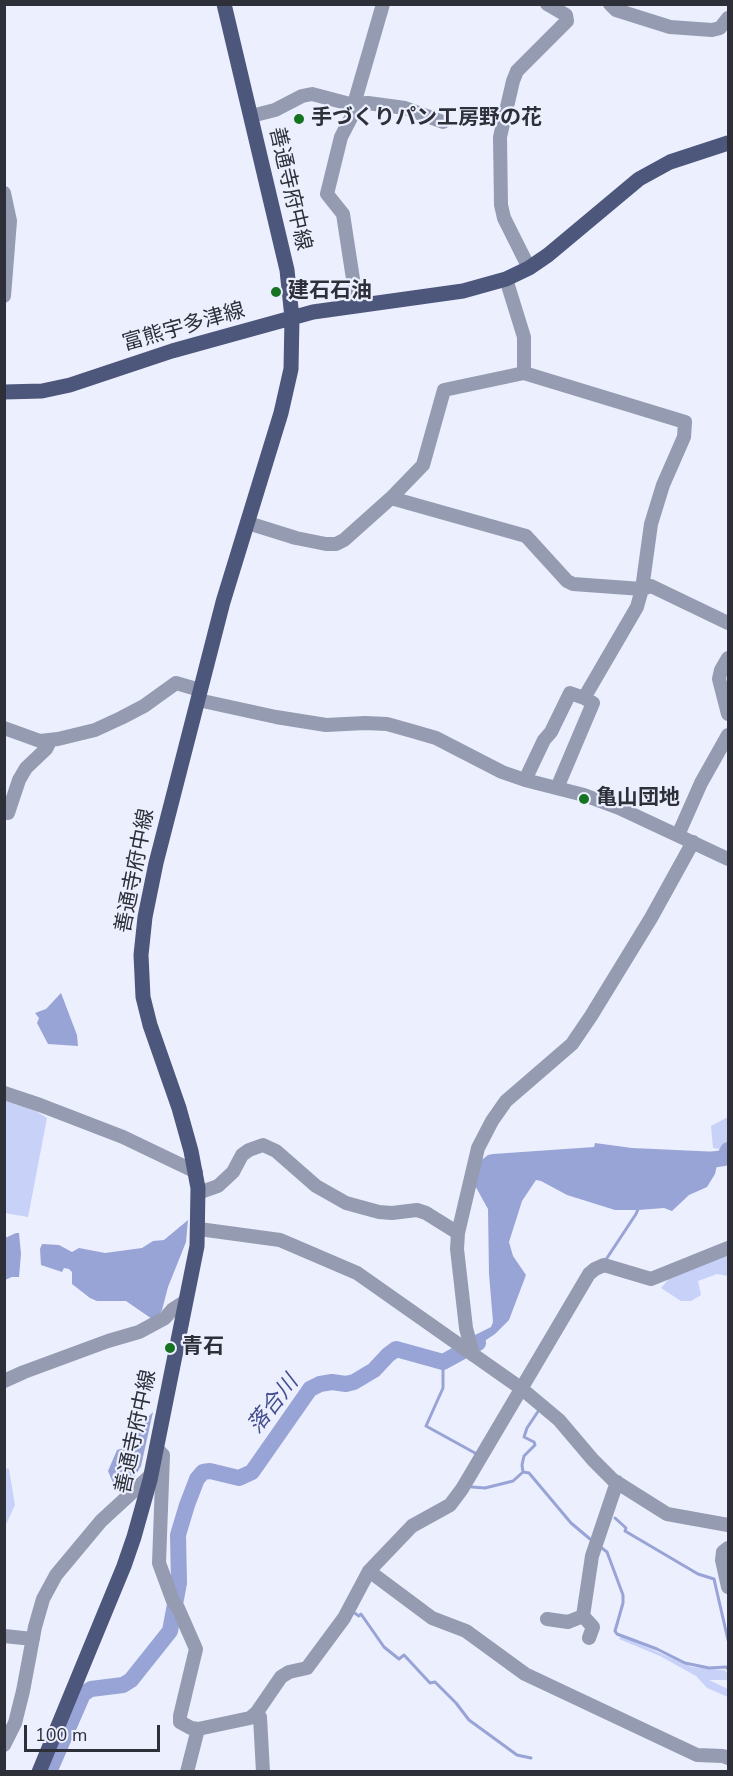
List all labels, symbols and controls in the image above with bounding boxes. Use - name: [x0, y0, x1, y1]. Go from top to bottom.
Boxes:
- place label: 手づくりパン工房野の花: [311, 106, 542, 132]
- marker: 手づくりパン工房野の花: [292, 112, 306, 126]
- street label: 善通寺府中線: [263, 125, 315, 253]
- place label: 建石石油: [288, 279, 372, 305]
- marker: 建石石油: [269, 285, 283, 299]
- street label: 富熊宇多津線: [120, 299, 248, 357]
- place label: 亀山団地: [596, 786, 680, 812]
- marker: 亀山団地: [577, 792, 591, 806]
- street label: 善通寺府中線: [112, 807, 160, 935]
- place label: 青石: [182, 1335, 224, 1361]
- marker: 青石: [163, 1341, 177, 1355]
- street label: 善通寺府中線: [112, 1368, 162, 1496]
- water label: 落合川: [243, 1371, 305, 1439]
- scale bar: [27, 1713, 164, 1751]
- text: 100 m: [35, 1723, 87, 1747]

